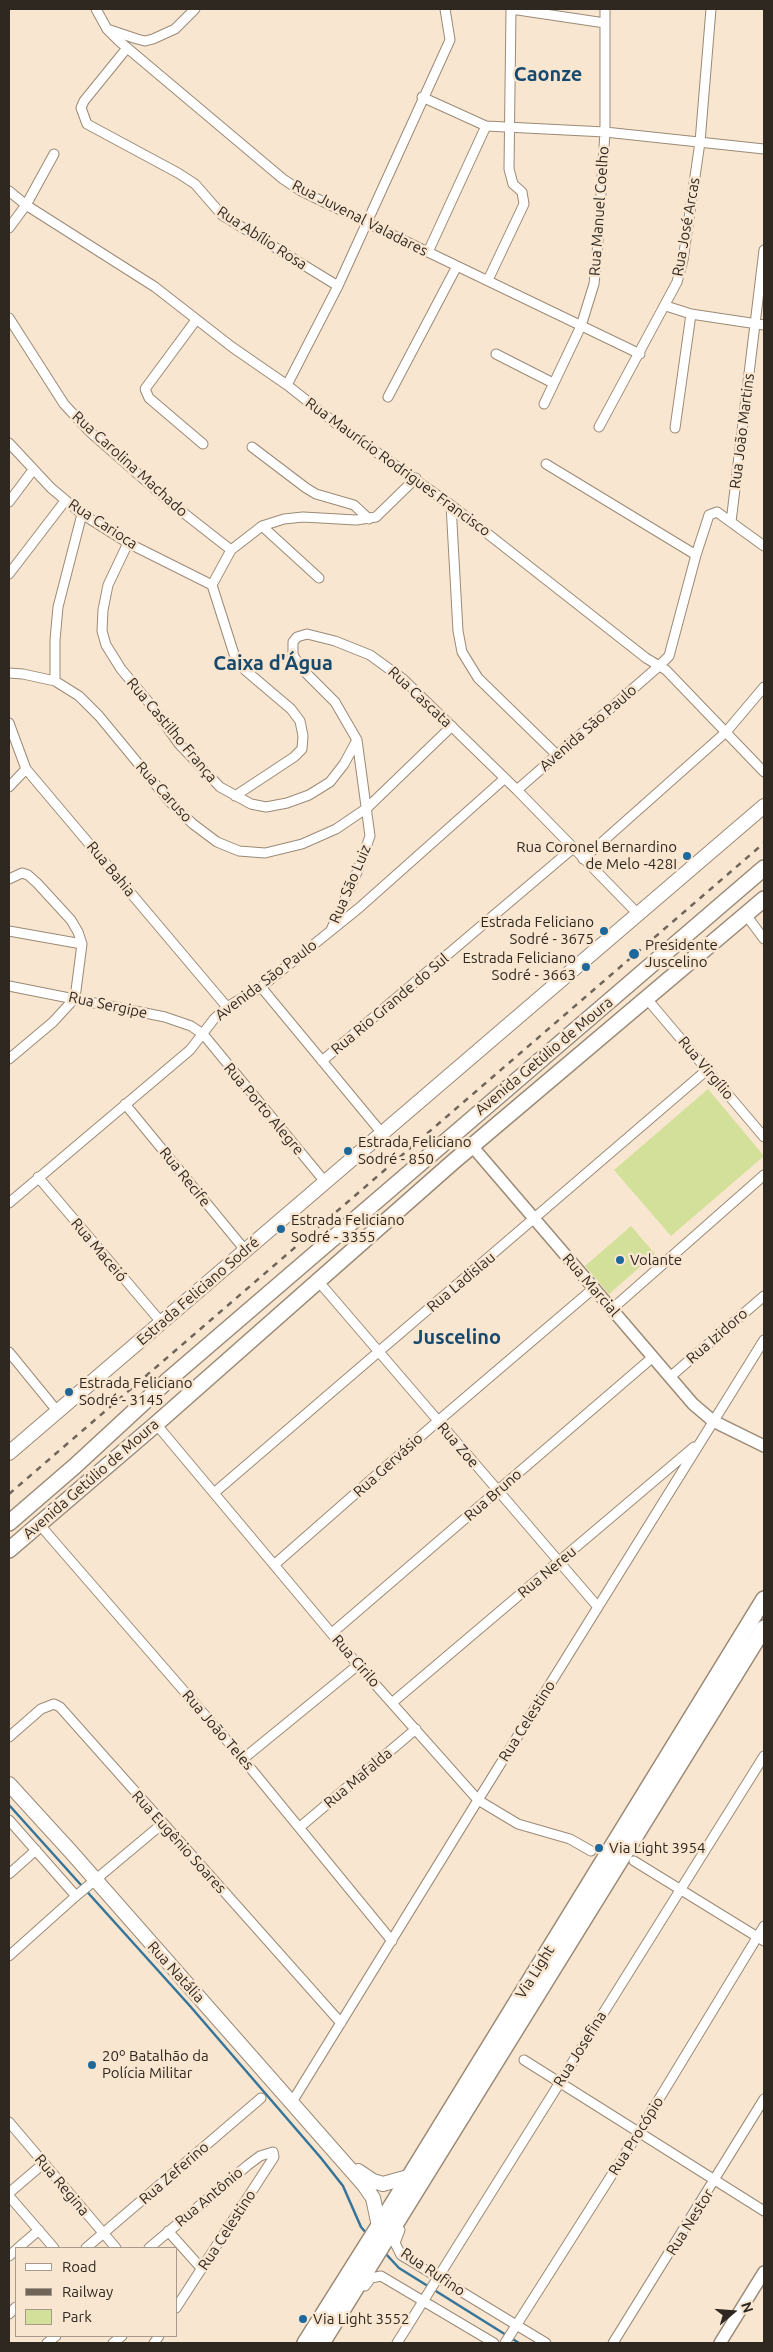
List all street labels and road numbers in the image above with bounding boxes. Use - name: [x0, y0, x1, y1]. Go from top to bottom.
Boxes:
- street label: Rua Manuel Coelho: [585, 145, 613, 277]
- street label: Rua Juvenal Valadares: [289, 176, 431, 260]
- street label: Rua José Arcas: [668, 176, 704, 278]
- street label: Rua Abílio Rosa: [214, 202, 310, 274]
- street label: Rua João Martins: [726, 372, 758, 490]
- street label: Rua Maurício Rodrigues Francisco: [302, 394, 494, 540]
- street label: Rua Carolina Machado: [69, 407, 191, 521]
- street label: Rua Carioca: [65, 495, 141, 553]
- street label: Rua Cascata: [384, 663, 456, 731]
- street label: Rua Castilho França: [123, 674, 221, 786]
- street label: Avenida São Paulo: [536, 681, 640, 775]
- street label: Rua Caruso: [132, 758, 196, 826]
- street label: Rua Bahia: [83, 838, 139, 900]
- street label: Rua São Luiz: [325, 842, 375, 926]
- street label: Avenida São Paulo: [212, 936, 320, 1024]
- street label: Rua Rio Grande do Sul: [328, 950, 452, 1058]
- street label: Rua Sergipe: [67, 988, 149, 1022]
- street label: Avenida Getúlio de Moura: [472, 993, 616, 1119]
- street label: Rua Virgílio: [674, 1033, 738, 1103]
- street label: Rua Porto Alegre: [220, 1059, 308, 1159]
- street label: Rua Recife: [156, 1144, 214, 1210]
- street label: Rua Maceió: [67, 1215, 131, 1285]
- street label: Estrada Feliciano Sodré: [133, 1233, 263, 1349]
- street label: Rua Ladislau: [423, 1248, 499, 1316]
- street label: Rua Marcial: [559, 1250, 623, 1320]
- street label: Rua Izidoro: [683, 1304, 751, 1368]
- street label: Avenida Getúlio de Moura: [19, 1415, 163, 1543]
- street label: Rua Zoe: [433, 1419, 483, 1471]
- street label: Rua Gervásio: [350, 1429, 426, 1501]
- street label: Rua Bruno: [461, 1465, 525, 1525]
- street label: Rua Nereu: [514, 1542, 580, 1602]
- street label: Rua Cirilo: [328, 1631, 384, 1691]
- street label: Rua Celestino: [495, 1677, 559, 1765]
- street label: Rua João Teles: [178, 1686, 258, 1774]
- street label: Rua Mafalda: [320, 1744, 396, 1812]
- street label: Rua Eugênio Soares: [128, 1787, 230, 1897]
- street label: Rua Natália: [144, 1938, 208, 2006]
- street label: Via Light: [512, 1942, 558, 2002]
- street label: Rua Josefina: [550, 2008, 610, 2090]
- street label: Rua Procópio: [605, 2093, 667, 2179]
- street label: Rua Zeferino: [135, 2138, 213, 2208]
- street label: Rua Regina: [31, 2150, 93, 2220]
- street label: Rua Antônio: [171, 2163, 247, 2231]
- street label: Rua Nestor: [663, 2185, 717, 2259]
- street label: Rua Celestino: [194, 2186, 260, 2274]
- street label: Rua Rufino: [397, 2244, 469, 2300]

